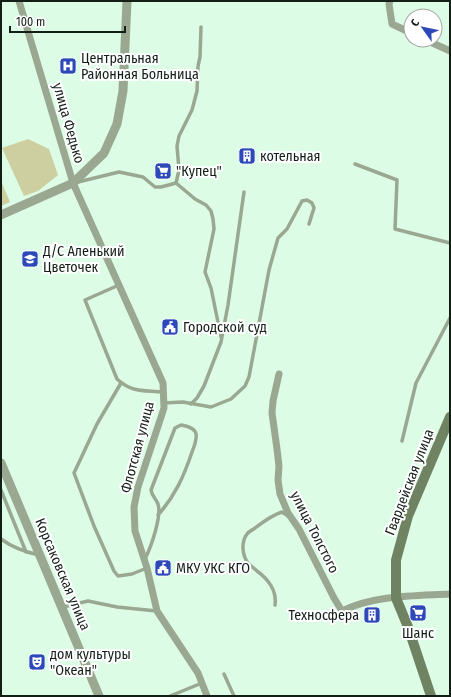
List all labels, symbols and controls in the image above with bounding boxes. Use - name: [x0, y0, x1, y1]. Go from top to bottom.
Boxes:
- scale bar: [10, 8, 125, 34]
- north arrow: [403, 8, 443, 48]
- text: 100 m: [16, 15, 45, 29]
- text: С: [408, 17, 422, 29]
- place label: Центральная Районная Больница: [81, 50, 199, 83]
- hospital icon: Центральная Районная Больница: [58, 56, 78, 76]
- street label: улица Федько: [49, 81, 88, 165]
- building icon: котельная: [237, 146, 257, 166]
- place label: котельная: [260, 148, 321, 165]
- supermarket icon: "Купец": [153, 161, 173, 181]
- place label: "Купец": [176, 163, 222, 180]
- place label: Д/С Аленький Цветочек: [42, 243, 124, 276]
- school or university icon: Д/С Аленький Цветочек: [20, 249, 40, 269]
- public building icon: Городской суд: [160, 317, 180, 337]
- place label: Городской суд: [183, 319, 267, 336]
- street label: Флотская улица: [117, 399, 158, 495]
- street label: Гвардейская улица: [381, 427, 438, 538]
- street label: улица Толстого: [287, 488, 342, 576]
- street label: Корсаковская улица: [31, 516, 94, 633]
- public building icon: МКУ УКС КГО: [153, 558, 173, 578]
- place label: МКУ УКС КГО: [176, 560, 250, 577]
- supermarket icon: Шанс: [408, 603, 428, 623]
- building icon: Техносфера: [362, 605, 382, 625]
- place label: Техносфера: [288, 607, 359, 624]
- place label: Шанс: [402, 625, 434, 642]
- place label: дом культуры "Океан": [50, 646, 131, 679]
- theatre icon: дом культуры "Океан": [27, 652, 47, 672]

